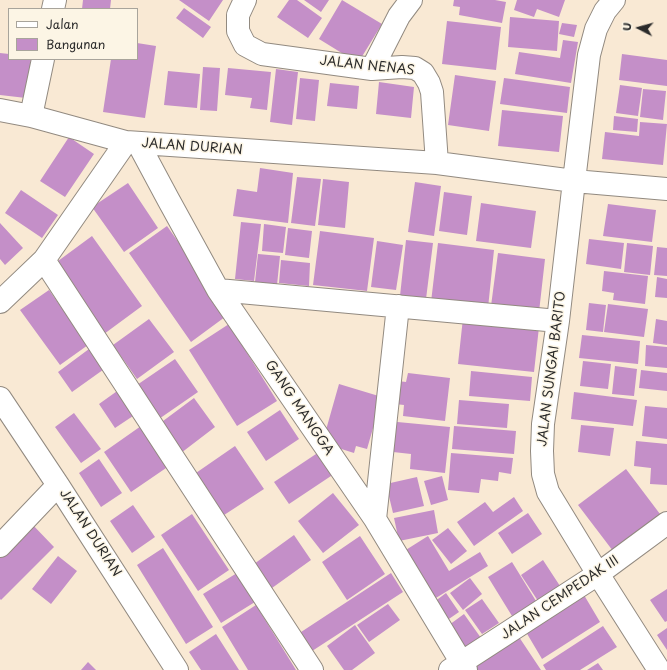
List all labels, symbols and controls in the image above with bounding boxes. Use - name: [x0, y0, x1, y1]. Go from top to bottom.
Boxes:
- legend: [8, 8, 138, 60]
- north arrow: [619, 8, 659, 48]
- text: Jalan: [46, 15, 79, 33]
- text: U: [618, 22, 635, 32]
- text: Bangunan: [46, 35, 105, 53]
- street label: JALAN NENAS: [319, 53, 415, 79]
- street label: JALAN DURIAN: [141, 136, 243, 158]
- street label: JALAN SUNGAI BARITO: [535, 290, 569, 448]
- street label: GANG MANGGA: [261, 358, 337, 458]
- street label: JALAN DURIAN: [56, 486, 124, 580]
- street label: JALAN CEMPEDAK III: [498, 553, 622, 643]

